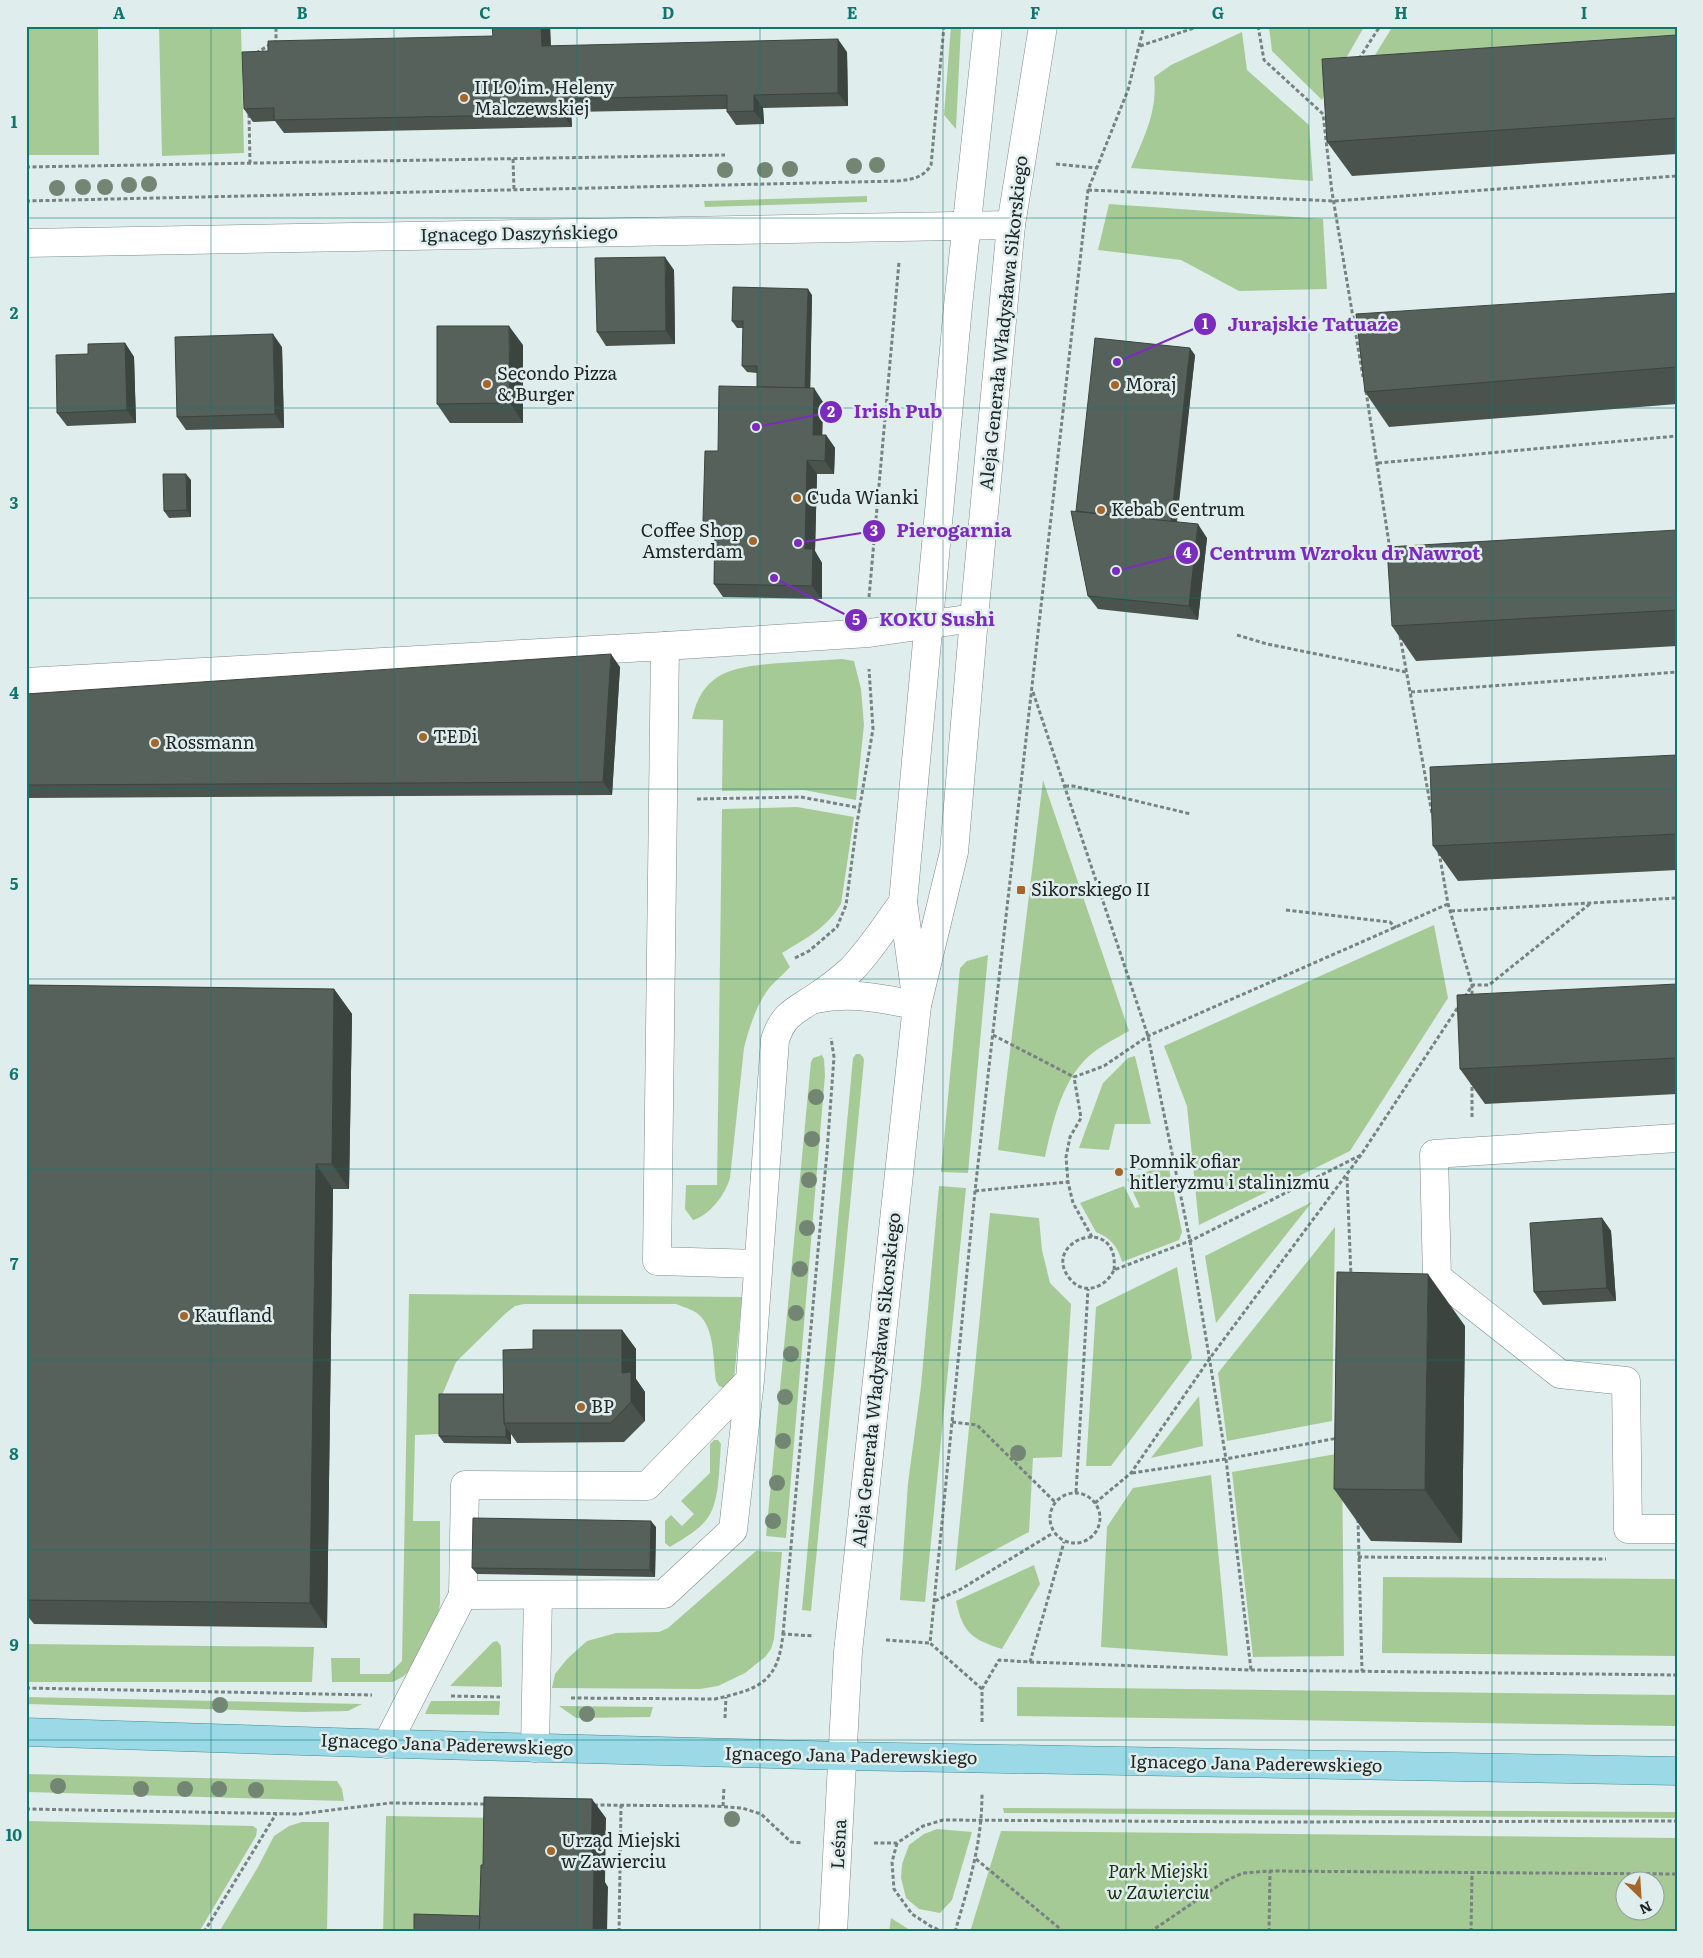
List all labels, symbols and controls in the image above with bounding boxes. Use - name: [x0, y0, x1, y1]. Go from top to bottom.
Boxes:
- text: A: [113, 0, 125, 24]
- text: B: [296, 0, 308, 24]
- text: C: [479, 0, 491, 24]
- text: D: [662, 0, 674, 24]
- text: E: [847, 0, 858, 24]
- text: F: [1030, 0, 1040, 24]
- text: G: [1212, 0, 1224, 24]
- text: H: [1394, 0, 1408, 24]
- text: I: [1581, 0, 1587, 24]
- place label: II LO im. Heleny Malczewskiej: [474, 73, 615, 121]
- marker: II LO im. Heleny Malczewskiej: [458, 92, 470, 104]
- text: 1: [11, 109, 18, 133]
- street label: Aleja Generała Władysława Sikorskiego: [971, 154, 1034, 492]
- street label: Ignacego Daszyńskiego: [420, 217, 618, 248]
- text: 2: [10, 300, 19, 324]
- callout: Jurajskie Tatuaże: [1192, 307, 1408, 341]
- text: Jurajskie Tatuaże: [1228, 309, 1399, 337]
- text: 1: [1202, 311, 1208, 334]
- place label: Secondo Pizza & Burger: [497, 359, 617, 407]
- place label: Moraj: [1125, 370, 1177, 397]
- marker: Secondo Pizza & Burger: [481, 378, 493, 390]
- marker: Moraj: [1109, 379, 1121, 391]
- callout: Irish Pub: [819, 395, 952, 429]
- text: Irish Pub: [854, 396, 942, 424]
- text: 2: [827, 399, 835, 422]
- place label: Cuda Wianki: [807, 483, 919, 510]
- text: 3: [10, 490, 19, 514]
- marker: Cuda Wianki: [791, 492, 803, 504]
- place label: Kebab Centrum: [1111, 495, 1245, 522]
- marker: Kebab Centrum: [1095, 504, 1107, 516]
- callout: Pierogarnia: [862, 514, 1022, 548]
- text: Pierogarnia: [896, 515, 1012, 543]
- place label: Coffee Shop Amsterdam: [641, 516, 743, 564]
- text: 3: [870, 518, 878, 541]
- marker: Coffee Shop Amsterdam: [747, 535, 759, 547]
- callout: Centrum Wzroku dr Nawrot: [1175, 536, 1491, 570]
- text: Centrum Wzroku dr Nawrot: [1210, 538, 1481, 566]
- text: 4: [1182, 540, 1192, 563]
- callout: KOKU Sushi: [844, 603, 1005, 637]
- text: KOKU Sushi: [879, 604, 995, 632]
- text: 5: [852, 607, 860, 630]
- text: 4: [9, 680, 19, 704]
- place label: TEDi: [433, 722, 478, 749]
- place label: Rossmann: [165, 728, 255, 755]
- marker: TEDi: [417, 731, 429, 743]
- marker: Rossmann: [149, 737, 161, 749]
- text: 5: [10, 871, 19, 895]
- place label: Sikorskiego II: [1031, 875, 1150, 902]
- marker: Sikorskiego II: [1015, 884, 1027, 896]
- text: 6: [9, 1061, 19, 1085]
- place label: Pomnik ofiar hitleryzmu i stalinizmu: [1129, 1147, 1330, 1195]
- marker: Pomnik ofiar hitleryzmu i stalinizmu: [1113, 1166, 1125, 1178]
- street label: Aleja Generała Władysława Sikorskiego: [844, 1211, 907, 1549]
- text: 7: [10, 1251, 19, 1275]
- place label: Kaufland: [194, 1301, 272, 1328]
- marker: Kaufland: [178, 1310, 190, 1322]
- place label: BP: [591, 1392, 614, 1419]
- marker: BP: [575, 1401, 587, 1413]
- text: 8: [9, 1441, 19, 1465]
- text: 9: [9, 1632, 19, 1656]
- street label: Ignacego Jana Paderewskiego: [320, 1726, 574, 1761]
- street label: Ignacego Jana Paderewskiego: [724, 1739, 978, 1770]
- street label: Ignacego Jana Paderewskiego: [1129, 1747, 1383, 1778]
- street label: Leśna: [823, 1818, 852, 1870]
- text: 10: [6, 1822, 22, 1846]
- place label: Urząd Miejski w Zawierciu: [561, 1826, 681, 1874]
- marker: Urząd Miejski w Zawierciu: [545, 1845, 557, 1857]
- park label: Park Miejski w Zawierciu: [1106, 1857, 1210, 1905]
- north arrow: [1616, 1870, 1666, 1920]
- text: N: [1636, 1897, 1655, 1920]

